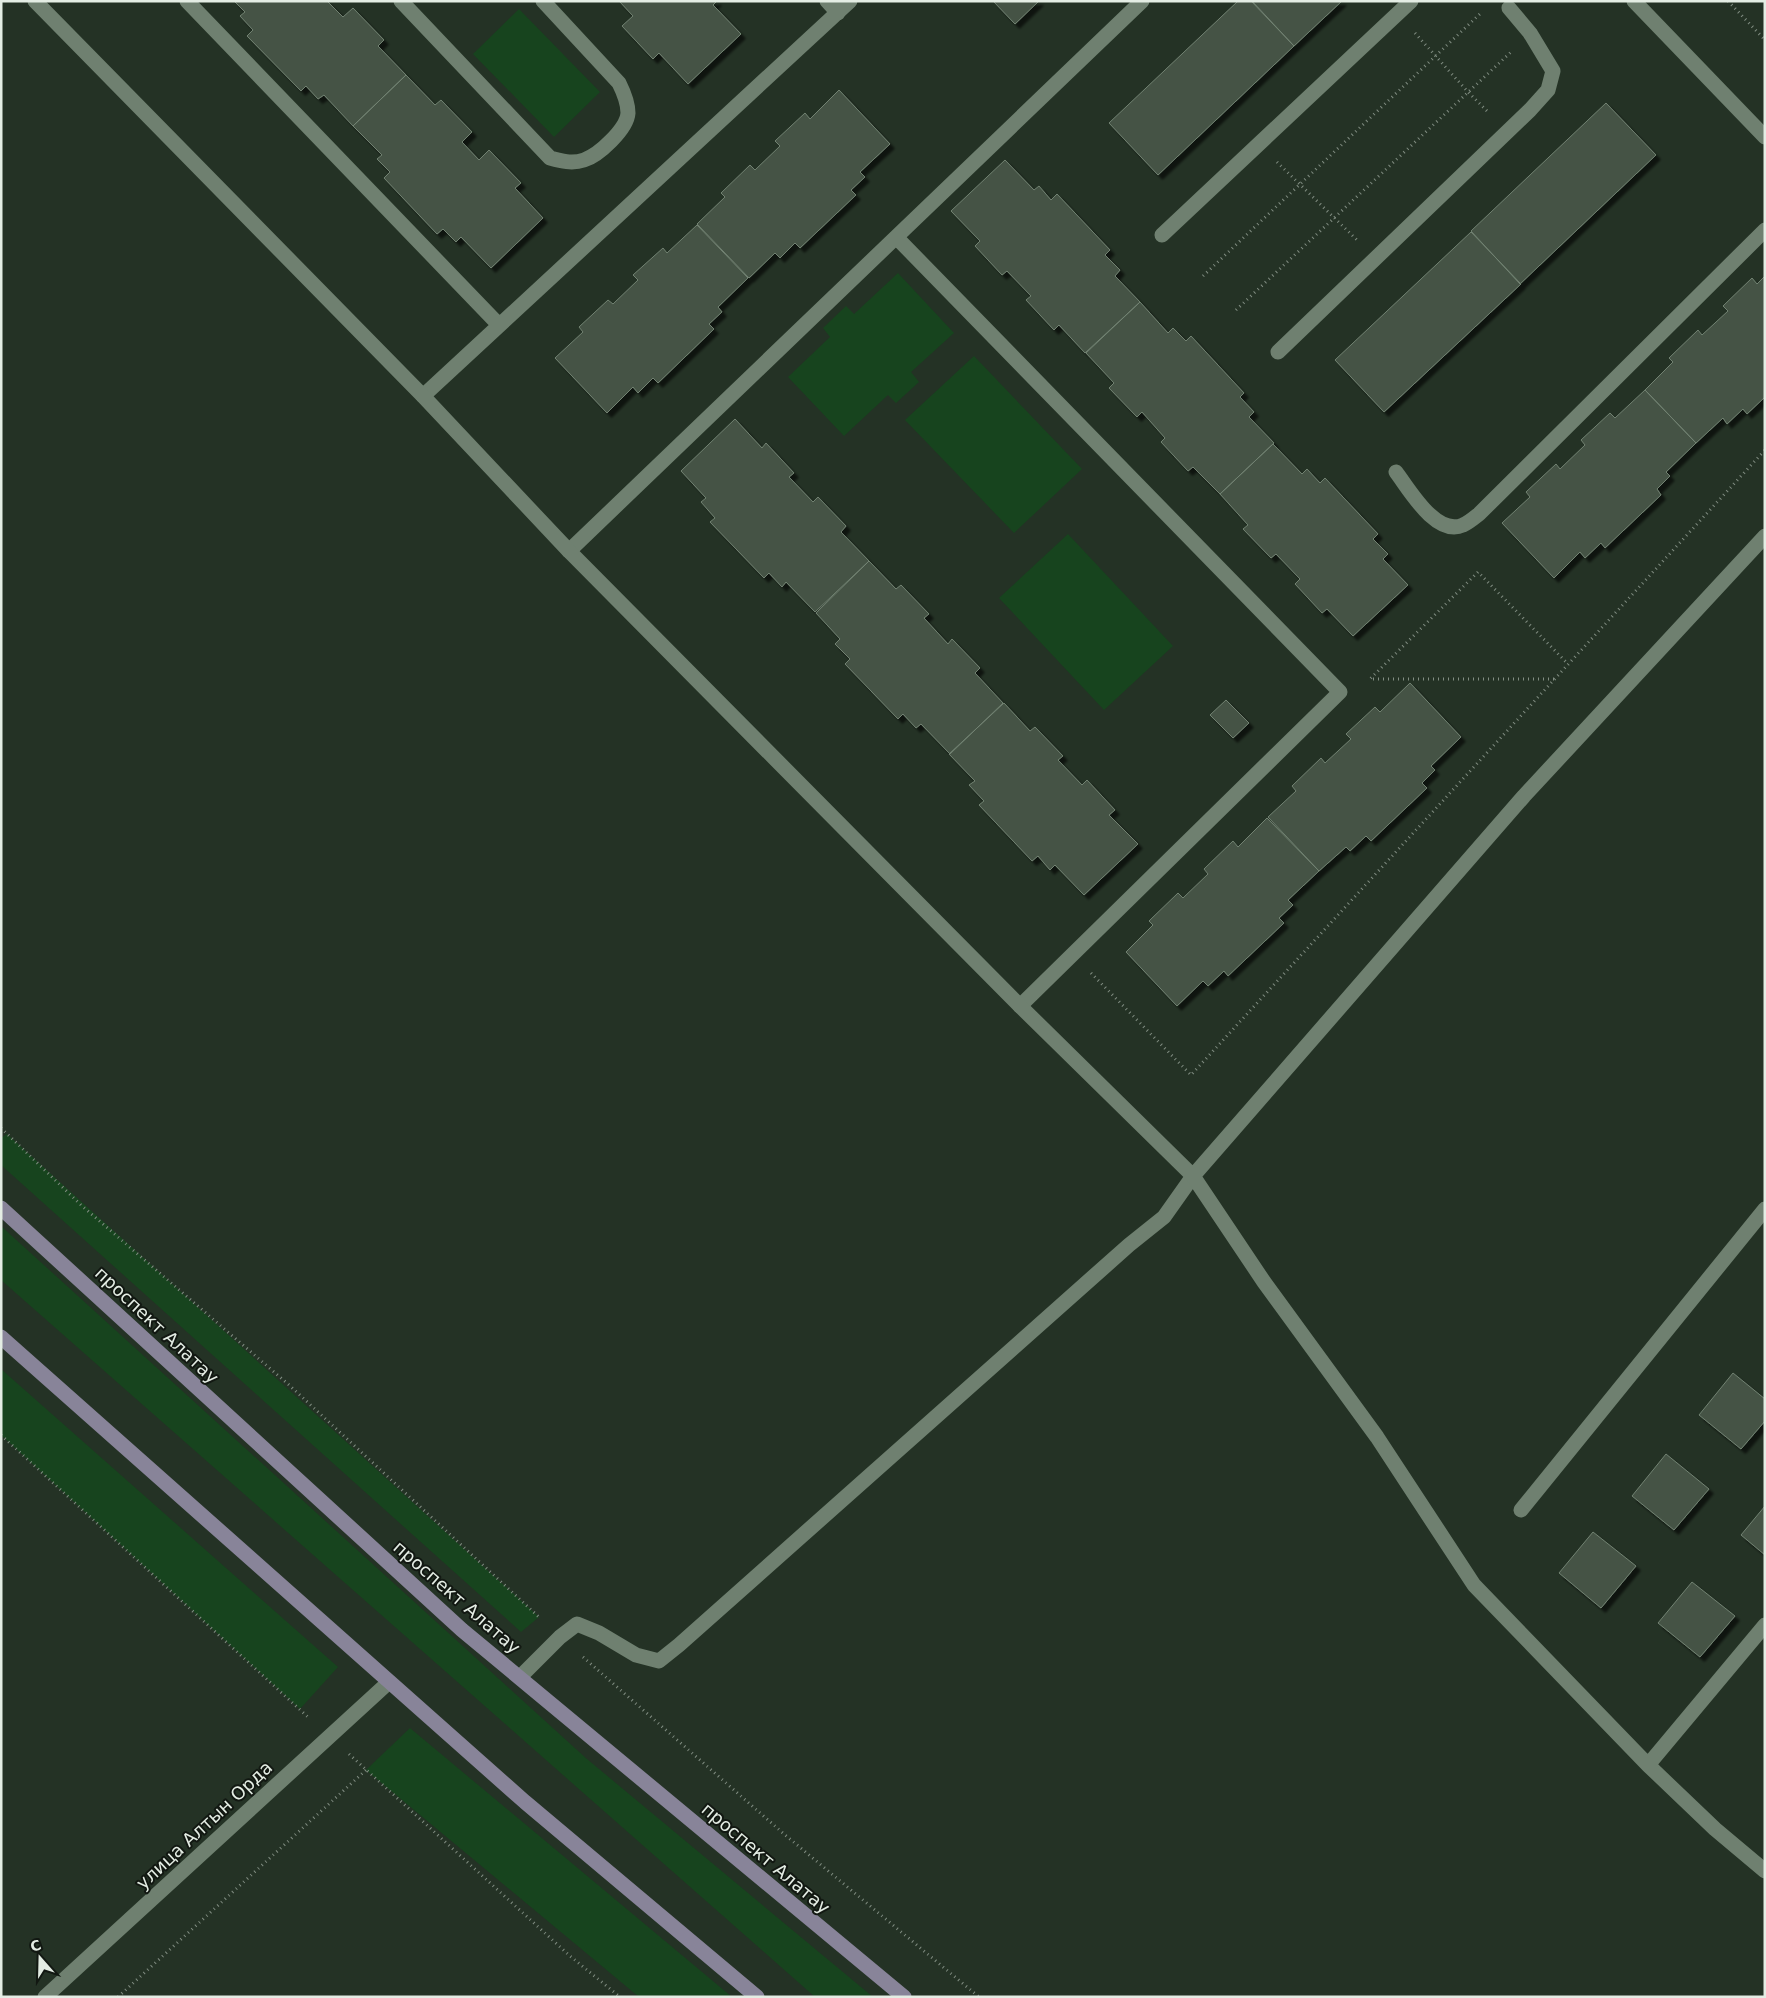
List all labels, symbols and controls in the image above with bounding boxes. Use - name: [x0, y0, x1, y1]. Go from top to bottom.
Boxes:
- street label: проспект Алатау: [91, 1262, 223, 1388]
- street label: проспект Алатау: [389, 1536, 525, 1658]
- street label: улица Алтын Орда: [132, 1757, 276, 1893]
- street label: проспект Алатау: [698, 1798, 835, 1918]
- north arrow: [15, 1933, 65, 1983]
- text: С: [28, 1937, 43, 1955]

